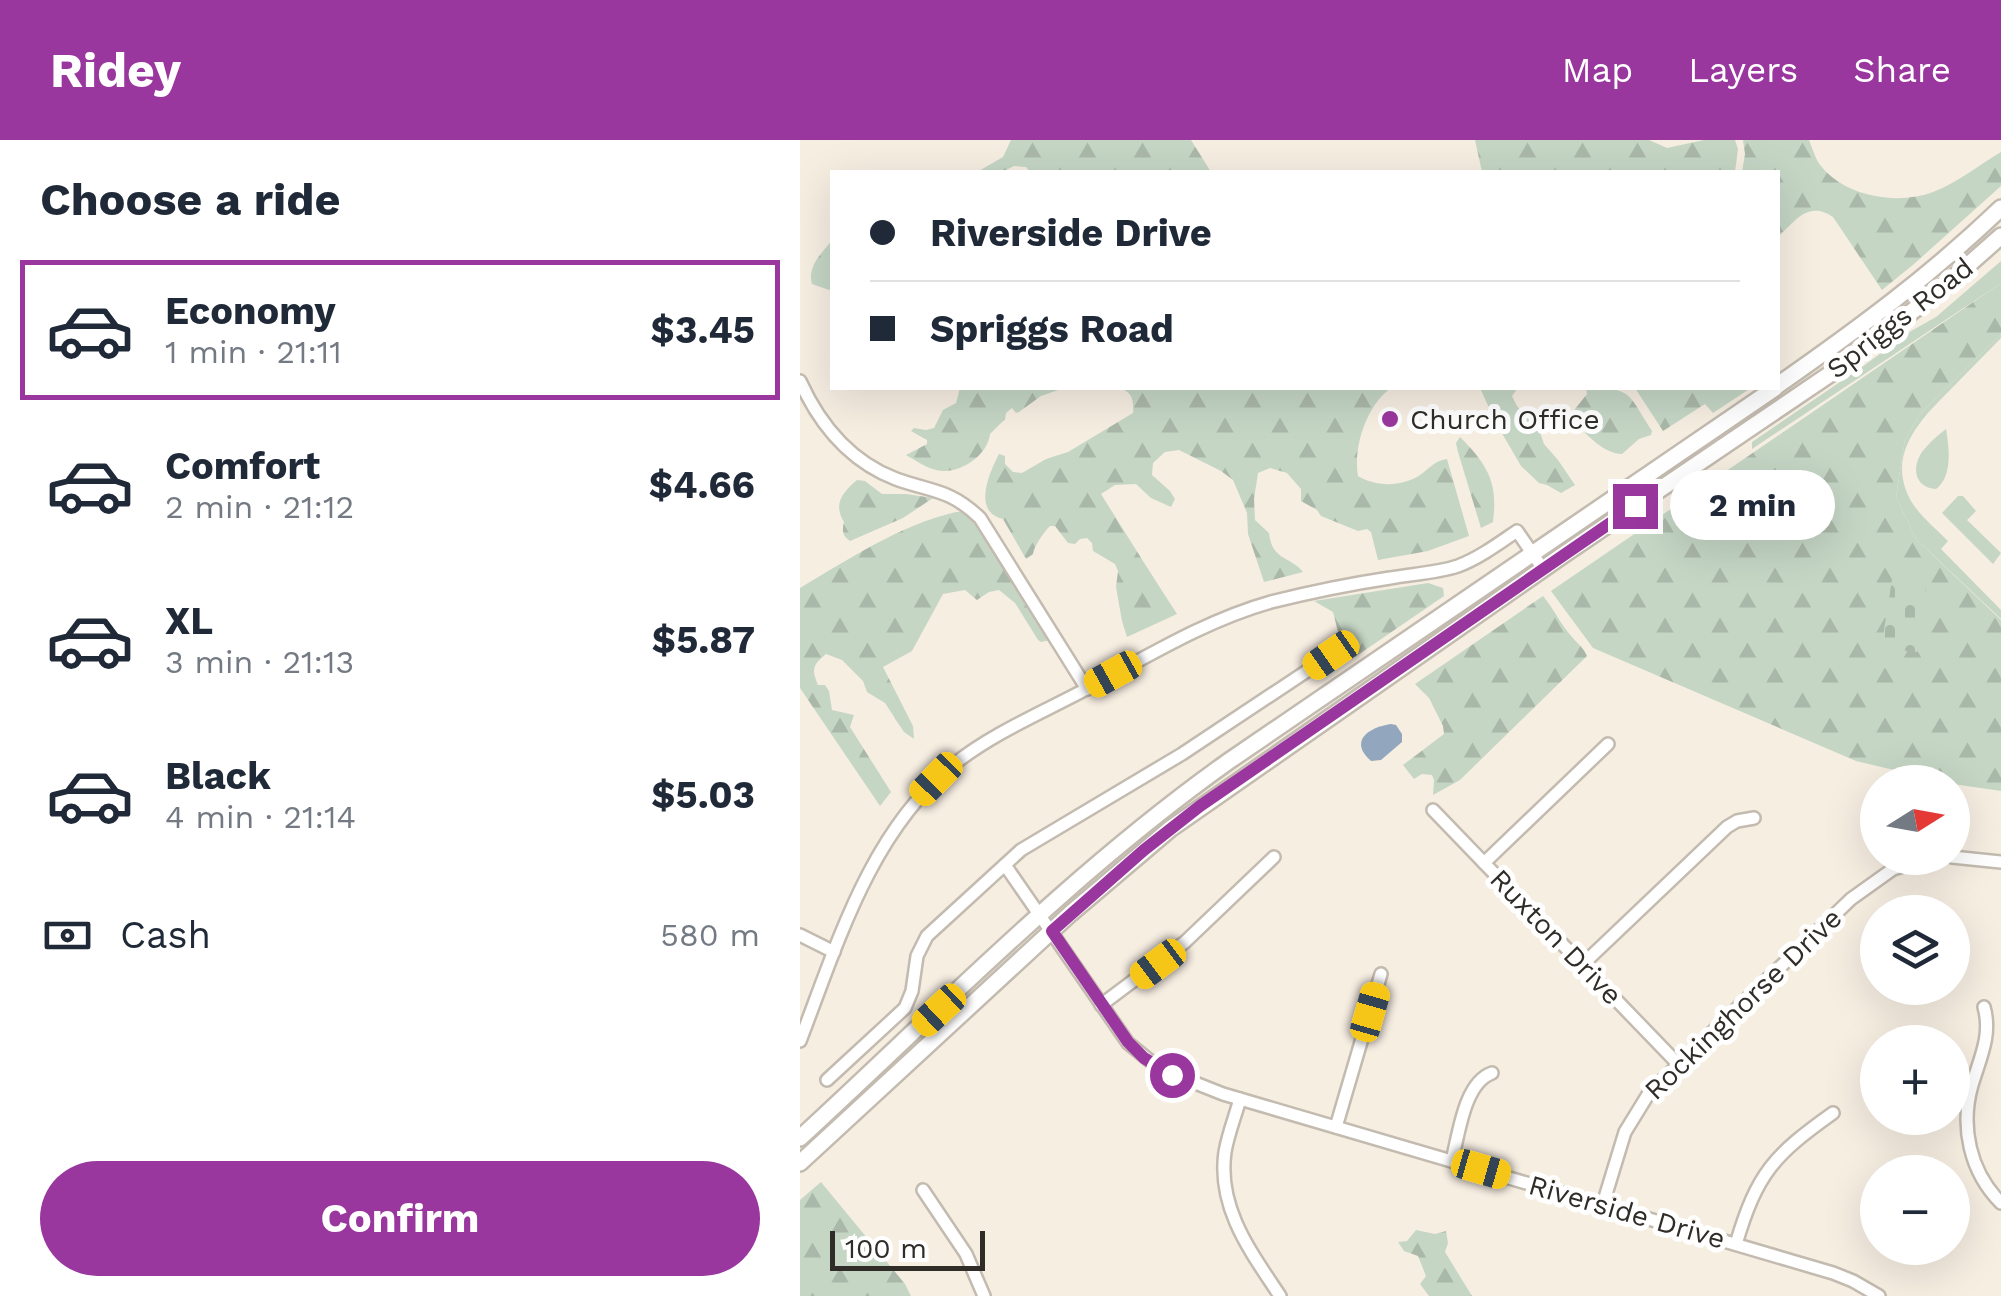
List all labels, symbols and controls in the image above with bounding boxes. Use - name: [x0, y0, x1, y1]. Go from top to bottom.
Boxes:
- text: Ridey: [50, 42, 181, 99]
- text: Map: [1562, 49, 1633, 91]
- text: Layers: [1688, 49, 1798, 91]
- text: Share: [1853, 49, 1951, 91]
- text: Choose a ride: [40, 173, 340, 226]
- text: Riverside Drive: [930, 211, 1212, 255]
- street label: Spriggs Road: [1820, 251, 1980, 385]
- icon: car: [45, 285, 135, 375]
- text: Economy: [165, 289, 336, 333]
- text: Spriggs Road: [930, 307, 1174, 351]
- text: $3.45: [651, 308, 755, 352]
- text: 1 min · 21:11: [165, 333, 342, 371]
- place label: Church Office: [1410, 403, 1600, 436]
- marker: Church Office: [1379, 408, 1401, 430]
- icon: car: [45, 440, 135, 530]
- text: Comfort: [165, 444, 320, 488]
- text: $4.66: [649, 463, 755, 507]
- callout: 2 min: [1670, 471, 1835, 541]
- route end: [1613, 484, 1658, 529]
- text: 2 min: [1709, 486, 1796, 524]
- text: 2 min · 21:12: [165, 488, 354, 526]
- icon: car: [45, 595, 135, 685]
- text: XL: [165, 599, 213, 643]
- text: $5.87: [652, 618, 755, 662]
- car: [1298, 626, 1364, 684]
- text: 3 min · 21:13: [165, 643, 354, 681]
- car: [1079, 646, 1147, 702]
- car: [904, 747, 968, 811]
- icon: car: [45, 750, 135, 840]
- text: Black: [165, 754, 271, 798]
- north arrow: [1860, 765, 1970, 875]
- map controls: [1860, 765, 1970, 1265]
- text: $5.03: [651, 773, 755, 817]
- text: 4 min · 21:14: [165, 798, 356, 836]
- street label: Ruxton Drive: [1483, 862, 1629, 1012]
- button: layers: [1860, 895, 1970, 1005]
- street label: Rockinghorse Drive: [1638, 901, 1848, 1107]
- icon: cash: [40, 908, 95, 963]
- text: Cash: [120, 913, 211, 957]
- text: 580 m: [660, 916, 760, 954]
- car: [1125, 934, 1191, 994]
- car: [907, 979, 971, 1041]
- car: [1347, 979, 1393, 1045]
- button: +: [1860, 1025, 1970, 1135]
- route start: [1150, 1053, 1195, 1098]
- car: [1448, 1146, 1514, 1192]
- button: −: [1860, 1155, 1970, 1265]
- button: Confirm: [40, 1161, 760, 1276]
- street label: Riverside Drive: [1525, 1168, 1729, 1256]
- scale bar: [830, 1226, 985, 1270]
- text: 100 m: [845, 1232, 927, 1265]

